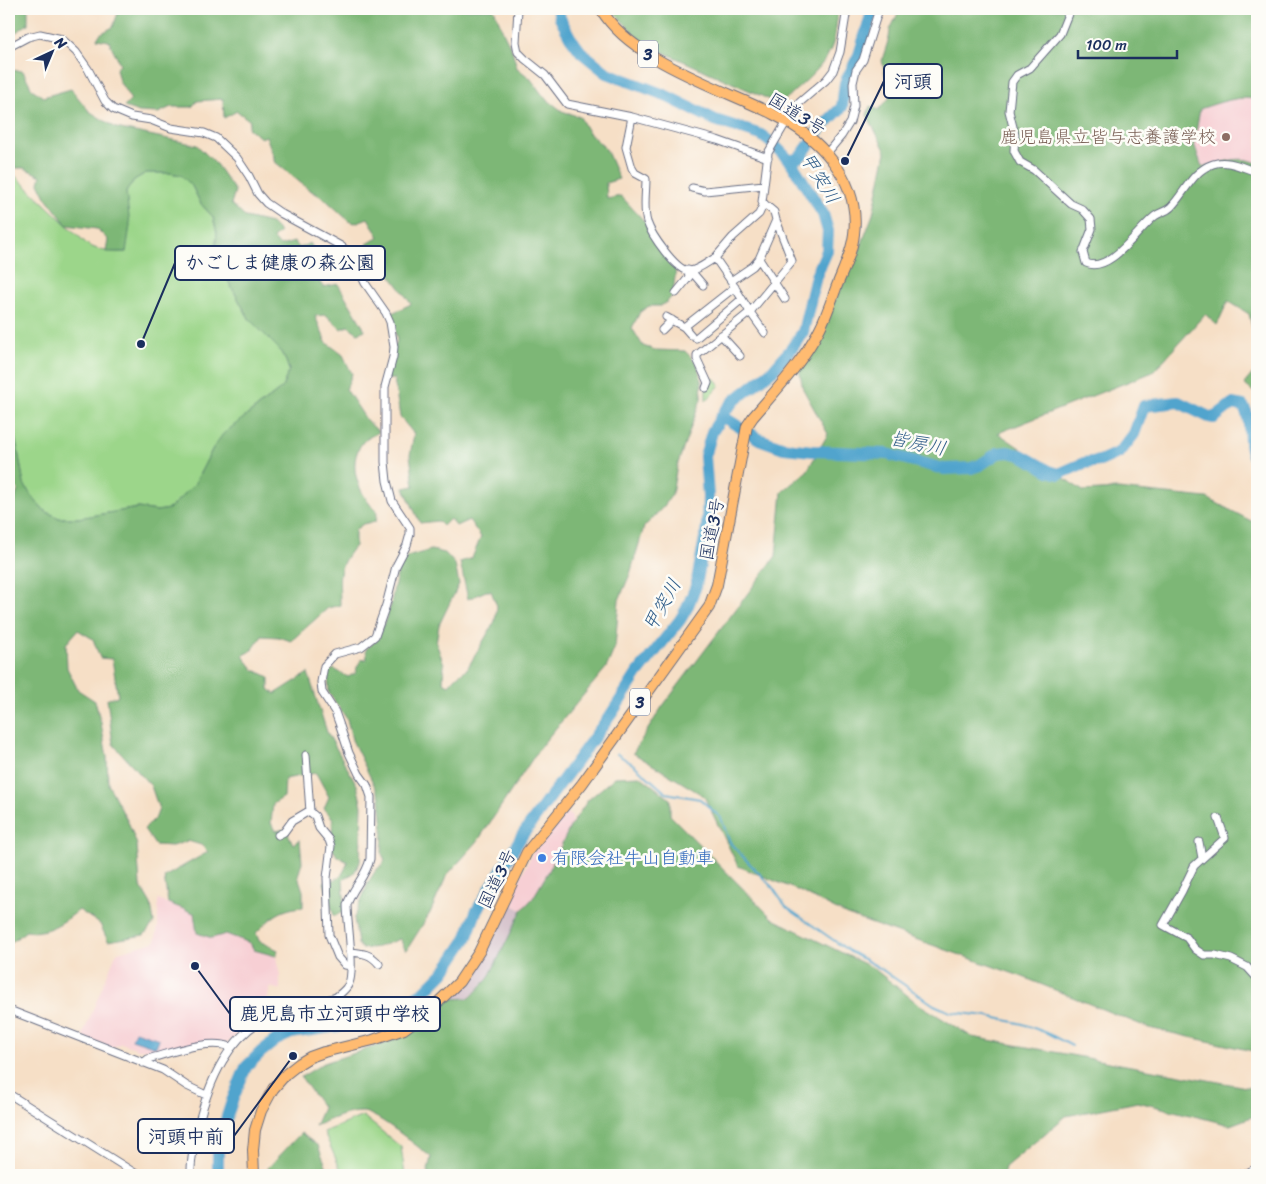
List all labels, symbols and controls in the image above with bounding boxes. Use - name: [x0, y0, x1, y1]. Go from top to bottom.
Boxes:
- north arrow: [28, 28, 78, 78]
- scale bar: [1078, 28, 1177, 60]
- text: N: [48, 30, 73, 56]
- text: 100 m: [1086, 32, 1127, 58]
- road number: 3: [638, 41, 658, 68]
- callout: 河頭: [884, 64, 942, 98]
- text: 河頭: [894, 65, 932, 98]
- street label: 国道3号: [761, 84, 833, 144]
- place label: 鹿児島県立皆与志養護学校: [1000, 121, 1216, 153]
- marker: 鹿児島県立皆与志養護学校: [1220, 131, 1232, 143]
- water label: 甲突川: [791, 145, 849, 211]
- callout: かごしま健康の森公園: [175, 246, 385, 280]
- text: かごしま健康の森公園: [185, 246, 375, 279]
- water label: 皆房川: [887, 421, 949, 465]
- street label: 国道3号: [690, 495, 734, 563]
- water label: 甲突川: [634, 572, 690, 638]
- road number: 3: [630, 689, 650, 716]
- place label: 有限会社牛山自動車: [552, 842, 714, 874]
- street label: 国道3号: [469, 843, 525, 915]
- marker: 有限会社牛山自動車: [536, 852, 548, 864]
- callout: 鹿児島市立河頭中学校: [230, 997, 440, 1031]
- text: 鹿児島市立河頭中学校: [240, 997, 430, 1030]
- callout: 河頭中前: [138, 1119, 234, 1153]
- text: 河頭中前: [148, 1120, 224, 1153]

